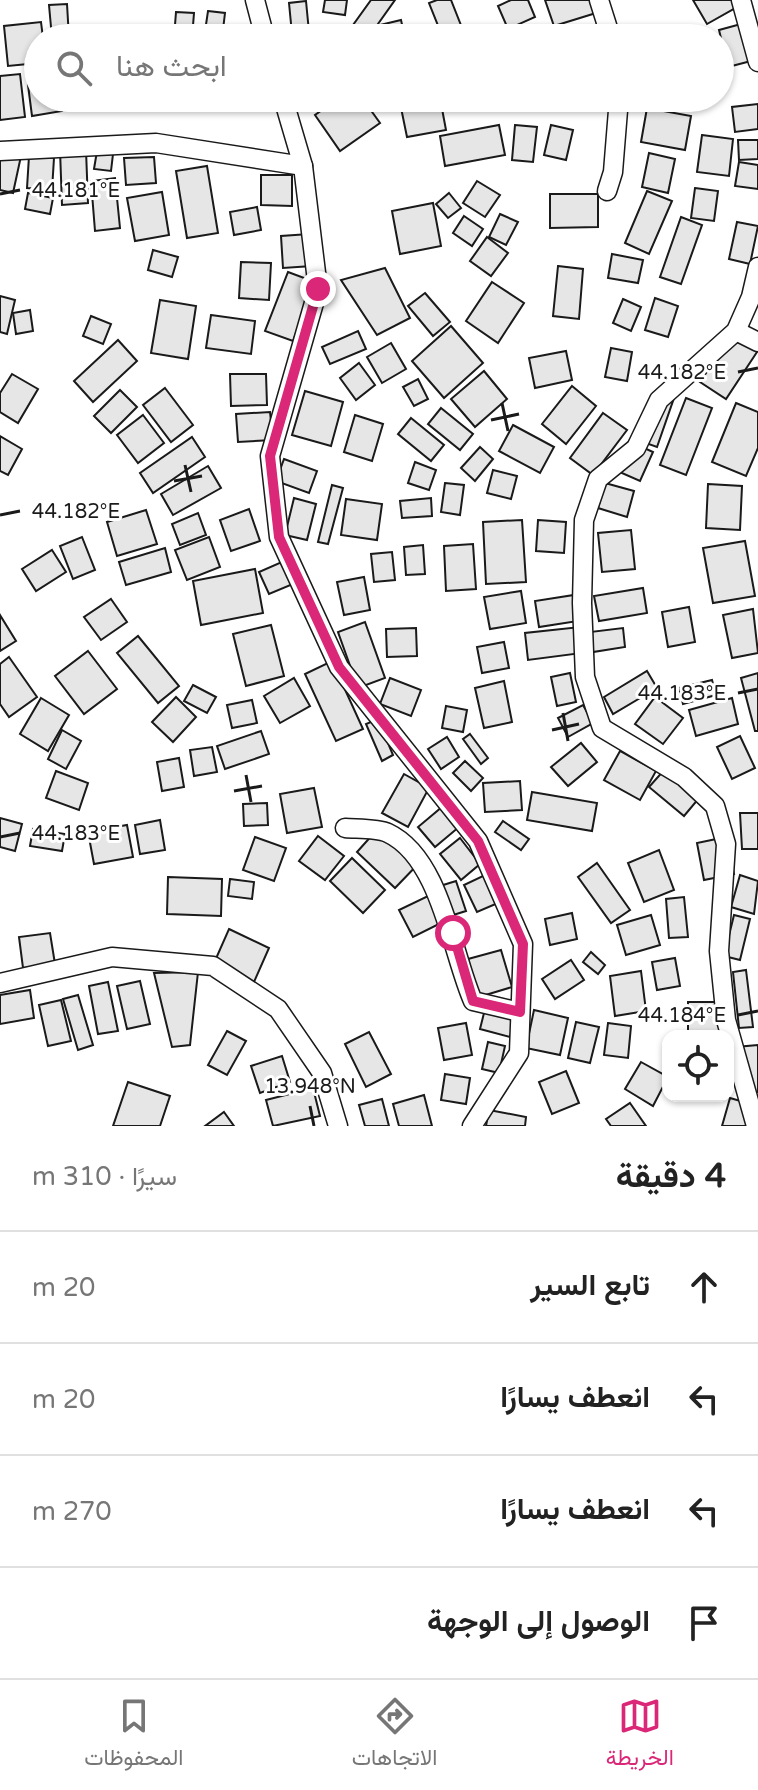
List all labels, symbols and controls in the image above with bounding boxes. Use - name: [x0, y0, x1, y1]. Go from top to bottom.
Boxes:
- search box: [24, 24, 734, 112]
- icon: search: [52, 46, 96, 90]
- text: ابحث هنا: [116, 48, 227, 85]
- text: 44.181°E: [32, 179, 120, 203]
- route end: [300, 271, 336, 307]
- text: 44.182°E: [638, 361, 726, 385]
- text: 44.182°E: [32, 500, 120, 524]
- text: 44.183°E: [638, 682, 726, 706]
- text: 44.183°E: [32, 822, 120, 846]
- route start: [435, 915, 471, 951]
- text: 44.184°E: [638, 1004, 726, 1028]
- map controls: [662, 1030, 734, 1102]
- button: locate: [662, 1030, 734, 1102]
- text: 13.948°N: [264, 1075, 356, 1099]
- text: 4 دقيقة: [616, 1156, 726, 1197]
- text: سيرًا · 310 m: [32, 1161, 177, 1192]
- icon: ahead: [682, 1265, 726, 1309]
- text: تابع السير: [530, 1267, 650, 1304]
- text: 20 m: [32, 1272, 95, 1303]
- icon: left: [682, 1377, 726, 1421]
- text: انعطف يسارًا: [500, 1379, 650, 1416]
- text: 20 m: [32, 1384, 95, 1415]
- icon: left: [682, 1489, 726, 1533]
- text: انعطف يسارًا: [500, 1491, 650, 1528]
- text: 270 m: [32, 1496, 112, 1527]
- icon: arrive: [682, 1601, 726, 1645]
- text: الوصول إلى الوجهة: [427, 1603, 650, 1640]
- tab: المحفوظات: [84, 1694, 183, 1777]
- tab: الاتجاهات: [352, 1694, 437, 1777]
- tab: الخريطة: [606, 1694, 674, 1777]

